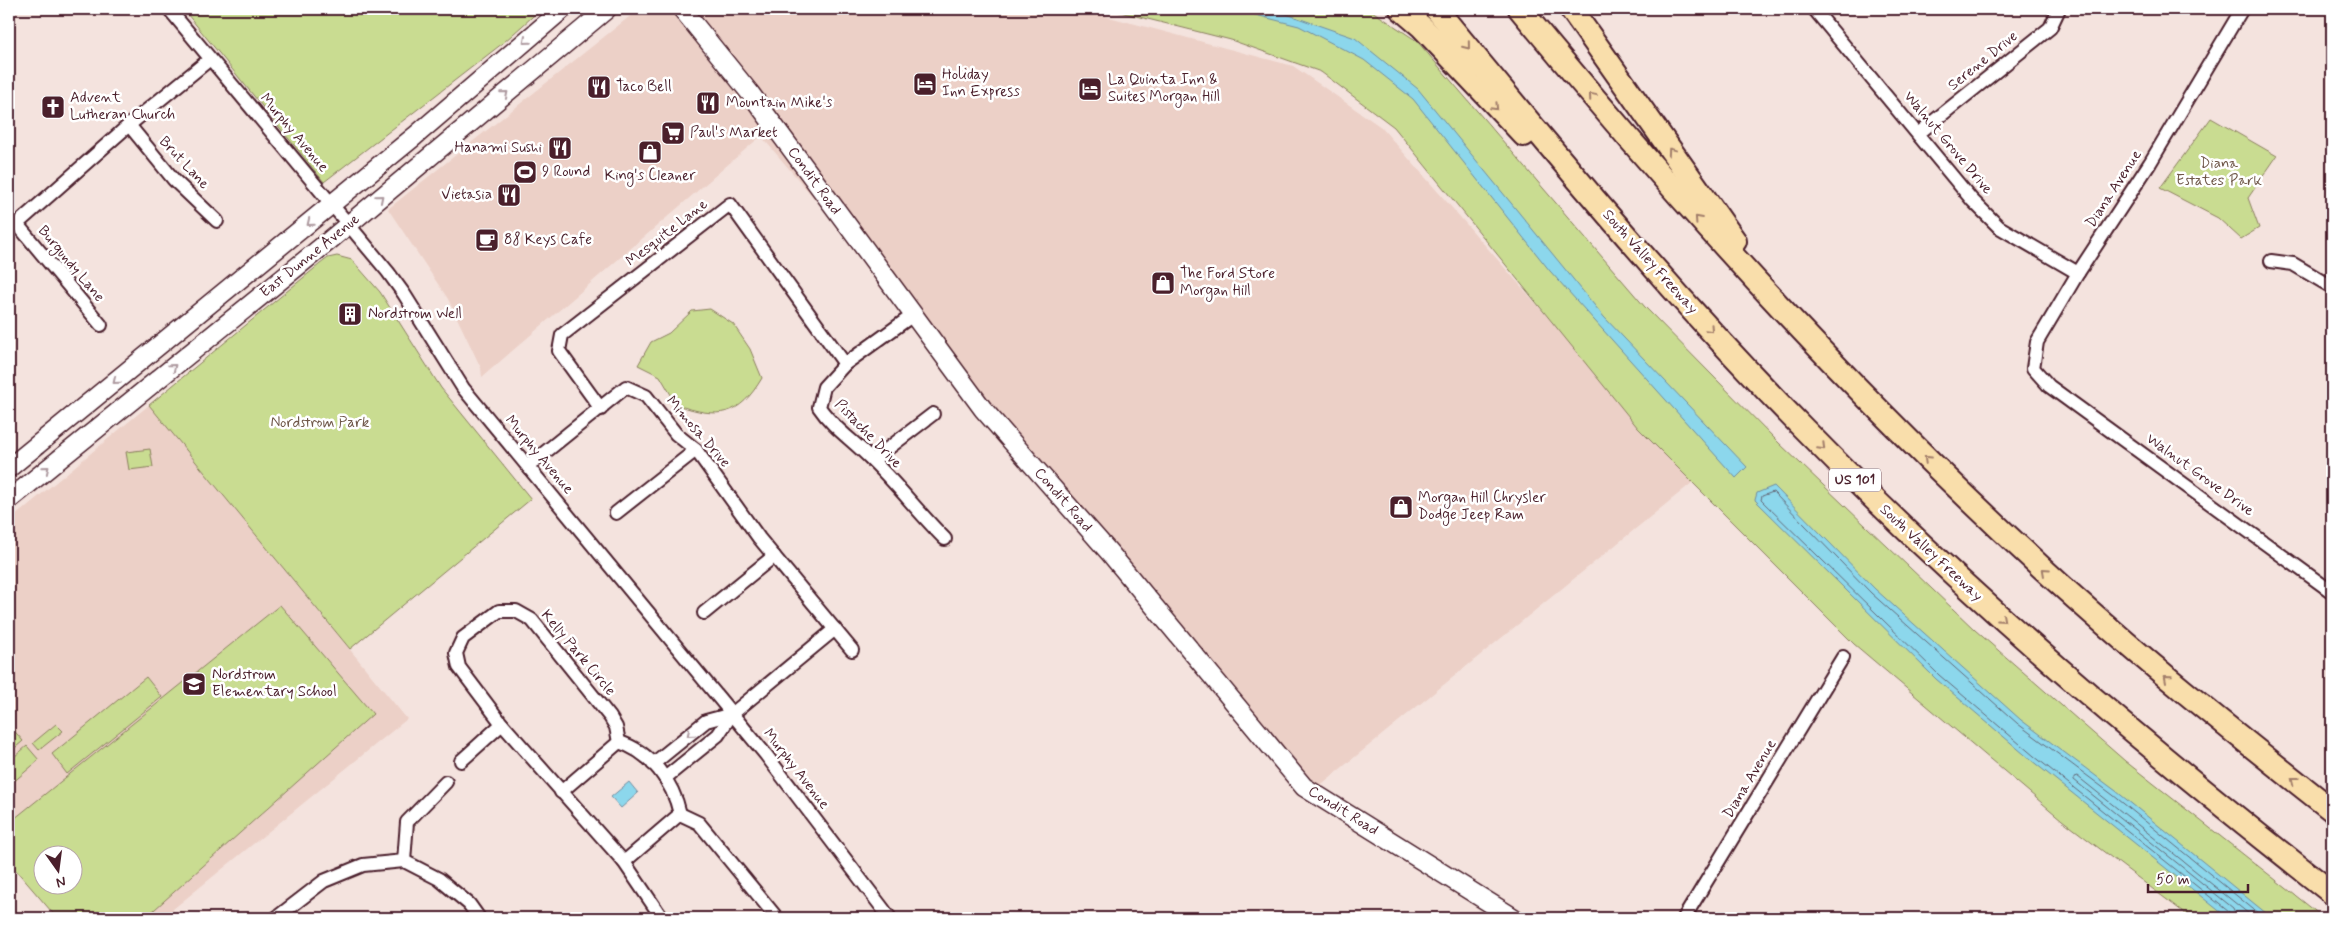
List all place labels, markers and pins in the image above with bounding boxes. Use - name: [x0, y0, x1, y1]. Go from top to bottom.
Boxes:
- place label: Holiday Inn Express: [942, 65, 1020, 102]
- place label: La Quinta Inn & Suites Morgan Hill: [1108, 70, 1220, 108]
- hotel icon: Holiday Inn Express: [912, 71, 938, 97]
- restaurant icon: Taco Bell: [586, 74, 612, 100]
- hotel icon: La Quinta Inn & Suites Morgan Hill: [1077, 76, 1103, 102]
- place label: Taco Bell: [616, 77, 672, 97]
- place label: Advent Lutheran Church: [70, 88, 175, 125]
- restaurant icon: Mountain Mike's: [695, 90, 721, 116]
- place label: Mountain Mike's: [726, 93, 833, 113]
- church icon: Advent Lutheran Church: [40, 94, 66, 120]
- supermarket icon: Paul's Market: [660, 120, 686, 146]
- place label: Paul's Market: [690, 123, 778, 143]
- restaurant icon: Hanami Sushi: [547, 135, 573, 161]
- place label: Hanami Sushi: [454, 138, 542, 158]
- shop icon: King's Cleaner: [637, 139, 663, 165]
- sports icon: 9 Round: [512, 159, 538, 185]
- place label: 9 Round: [542, 162, 590, 182]
- place label: King's Cleaner: [605, 166, 696, 187]
- restaurant icon: Vietasia: [496, 182, 522, 208]
- place label: Vietasia: [441, 185, 492, 205]
- cafe icon: 88 Keys Cafe: [474, 227, 500, 253]
- place label: 88 Keys Cafe: [504, 230, 592, 250]
- place label: The Ford Store Morgan Hill: [1180, 264, 1275, 302]
- shop icon: The Ford Store Morgan Hill: [1150, 270, 1176, 296]
- building icon: Nordstrom Well: [337, 301, 363, 327]
- place label: Nordstrom Well: [368, 304, 462, 324]
- place label: Morgan Hill Chrysler Dodge Jeep Ram: [1418, 488, 1546, 526]
- shop icon: Morgan Hill Chrysler Dodge Jeep Ram: [1388, 494, 1414, 520]
- place label: Nordstrom Elementary School: [212, 665, 337, 702]
- school or university icon: Nordstrom Elementary School: [181, 671, 207, 697]

